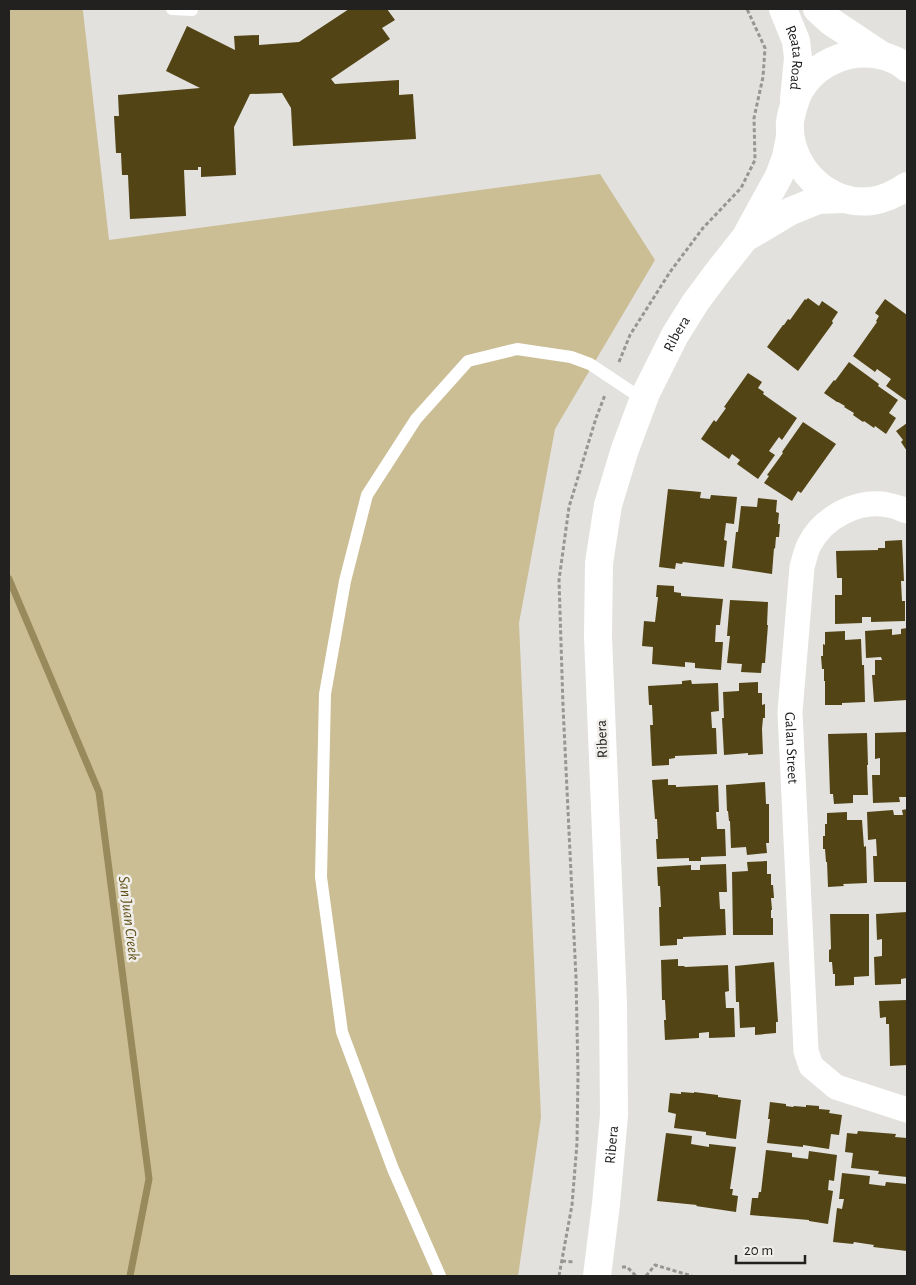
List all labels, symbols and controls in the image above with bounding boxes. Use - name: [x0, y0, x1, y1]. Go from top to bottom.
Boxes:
- street label: Reata Road: [783, 23, 805, 91]
- street label: Ribera: [661, 313, 693, 354]
- street label: Galan Street: [783, 712, 801, 784]
- street label: Ribera: [594, 720, 610, 758]
- water label: San Juan Creek: [116, 875, 142, 961]
- street label: Ribera: [602, 1125, 621, 1165]
- scale bar: [736, 1232, 805, 1264]
- text: 20 m: [744, 1243, 773, 1258]

